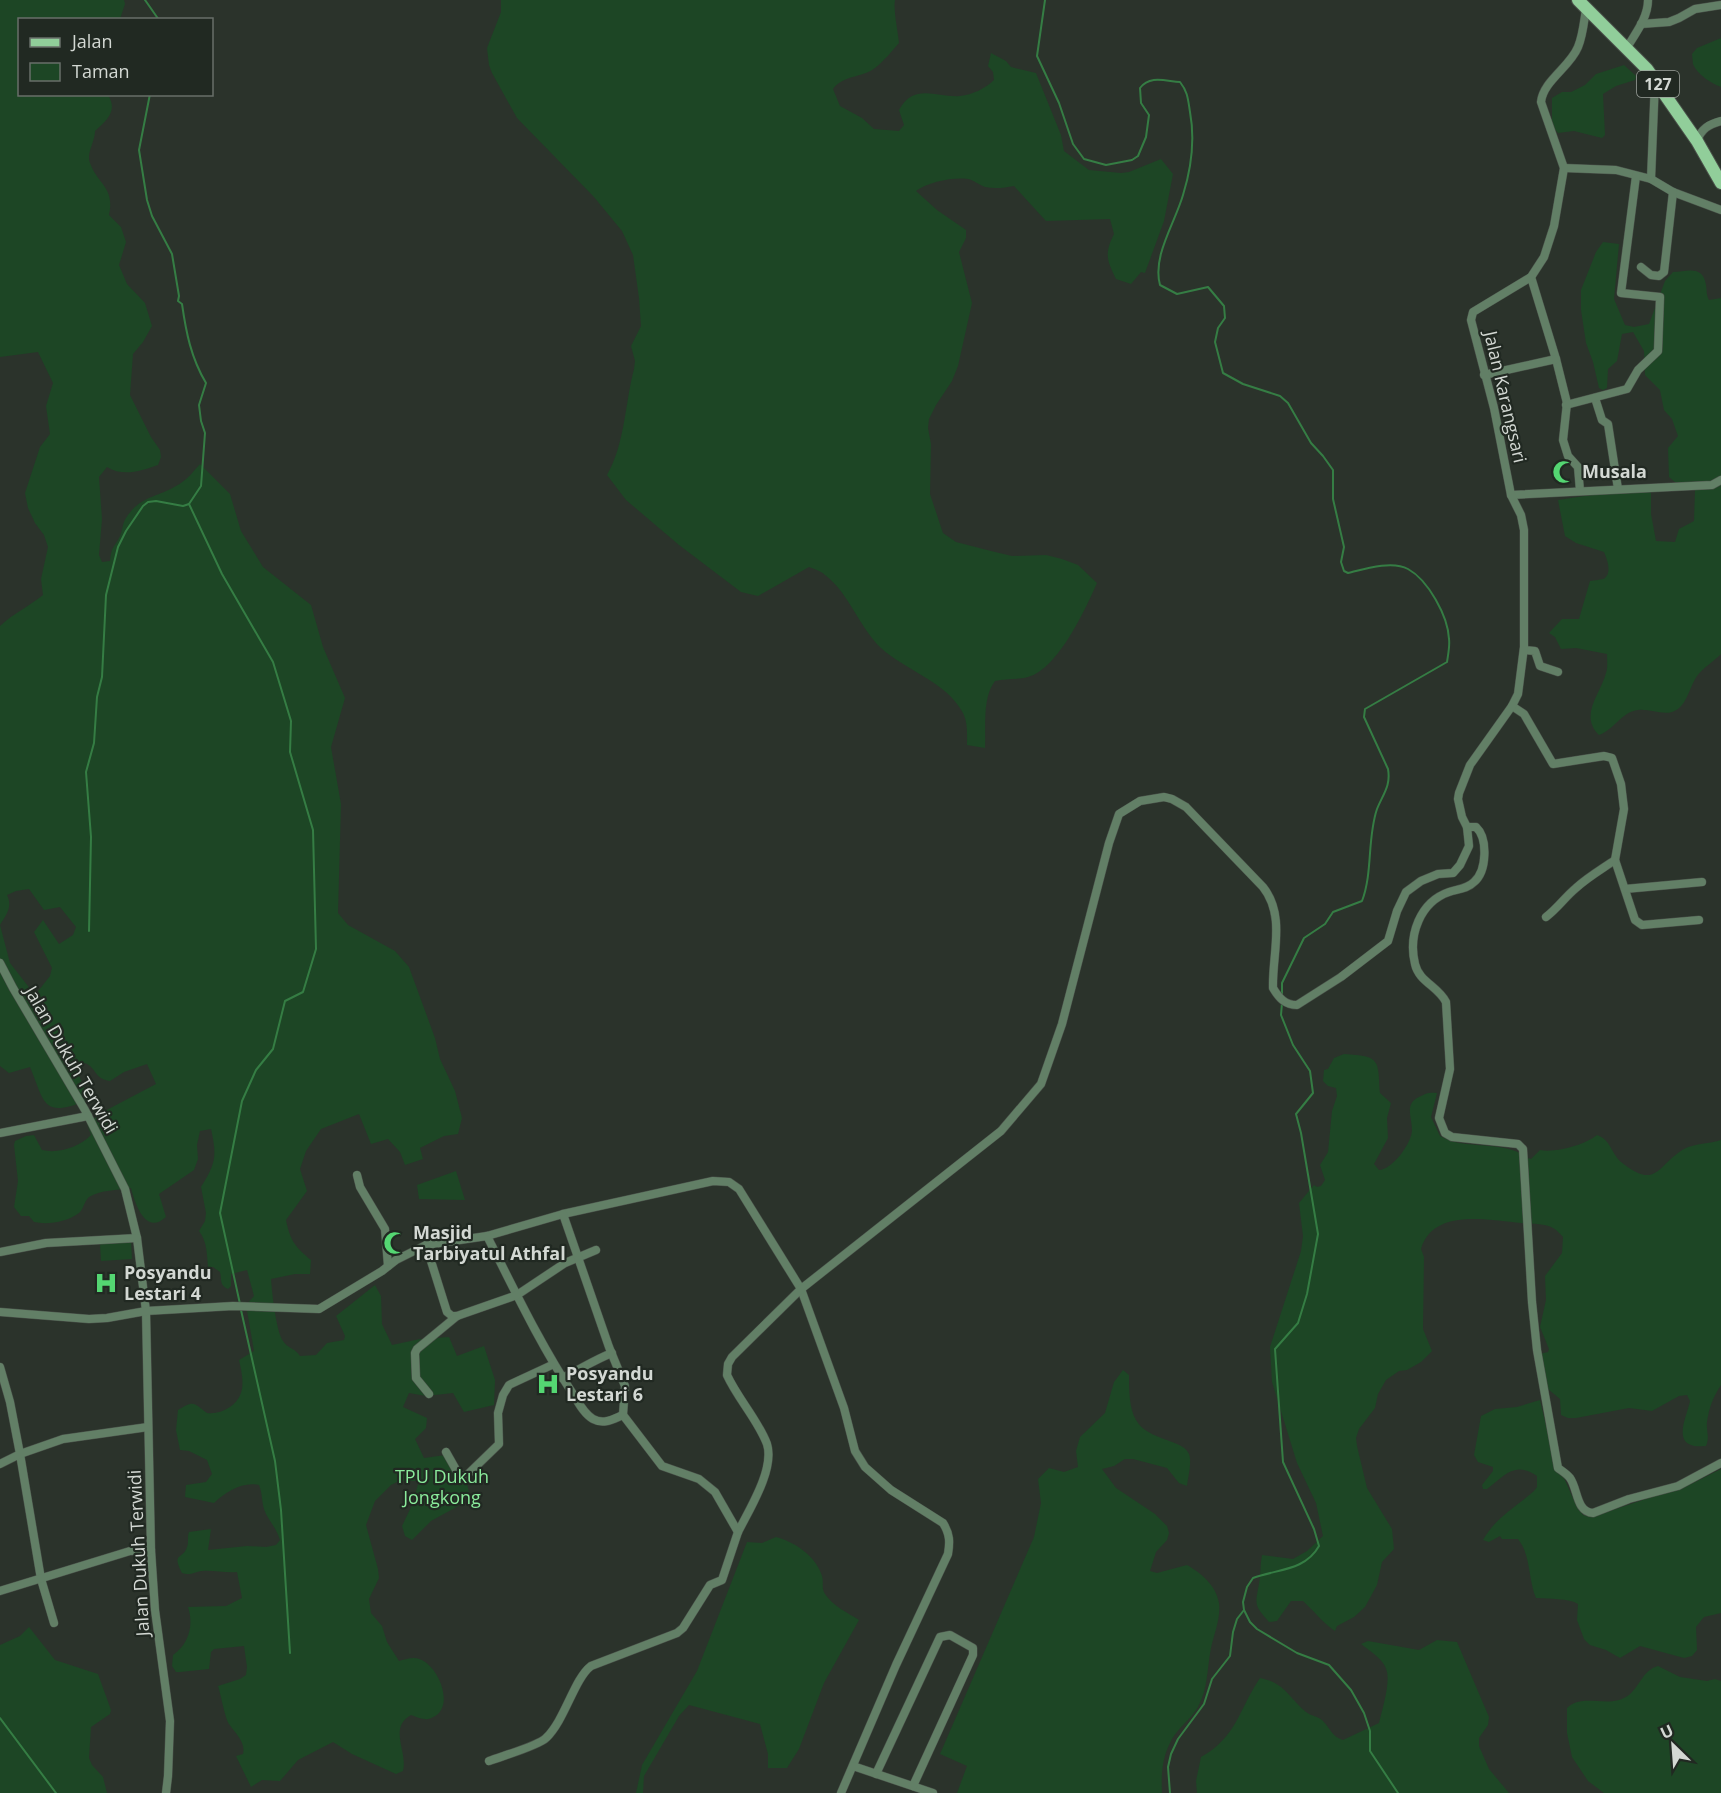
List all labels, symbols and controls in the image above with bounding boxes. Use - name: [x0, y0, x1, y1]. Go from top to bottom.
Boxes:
- legend: [18, 18, 213, 96]
- text: Jalan: [70, 29, 112, 53]
- text: Taman: [72, 59, 130, 83]
- road number: 127: [1637, 71, 1679, 97]
- street label: Jalan Karangsari: [1479, 326, 1533, 465]
- mosque icon: Musala: [1551, 459, 1577, 485]
- place label: Musala: [1582, 459, 1647, 483]
- street label: Jalan Dukuh Terwidi: [19, 980, 124, 1138]
- place label: Masjid Tarbiyatul Athfal: [413, 1220, 566, 1265]
- mosque icon: Masjid Tarbiyatul Athfal: [382, 1230, 408, 1256]
- place label: Posyandu Lestari 4: [124, 1260, 212, 1305]
- hospital icon: Posyandu Lestari 4: [93, 1270, 119, 1296]
- place label: Posyandu Lestari 6: [566, 1361, 654, 1406]
- hospital icon: Posyandu Lestari 6: [535, 1371, 561, 1397]
- park label: TPU Dukuh Jongkong: [395, 1464, 489, 1509]
- street label: Jalan Dukuh Terwidi: [122, 1469, 154, 1639]
- north arrow: [1643, 1715, 1703, 1775]
- text: U: [1657, 1719, 1677, 1744]

